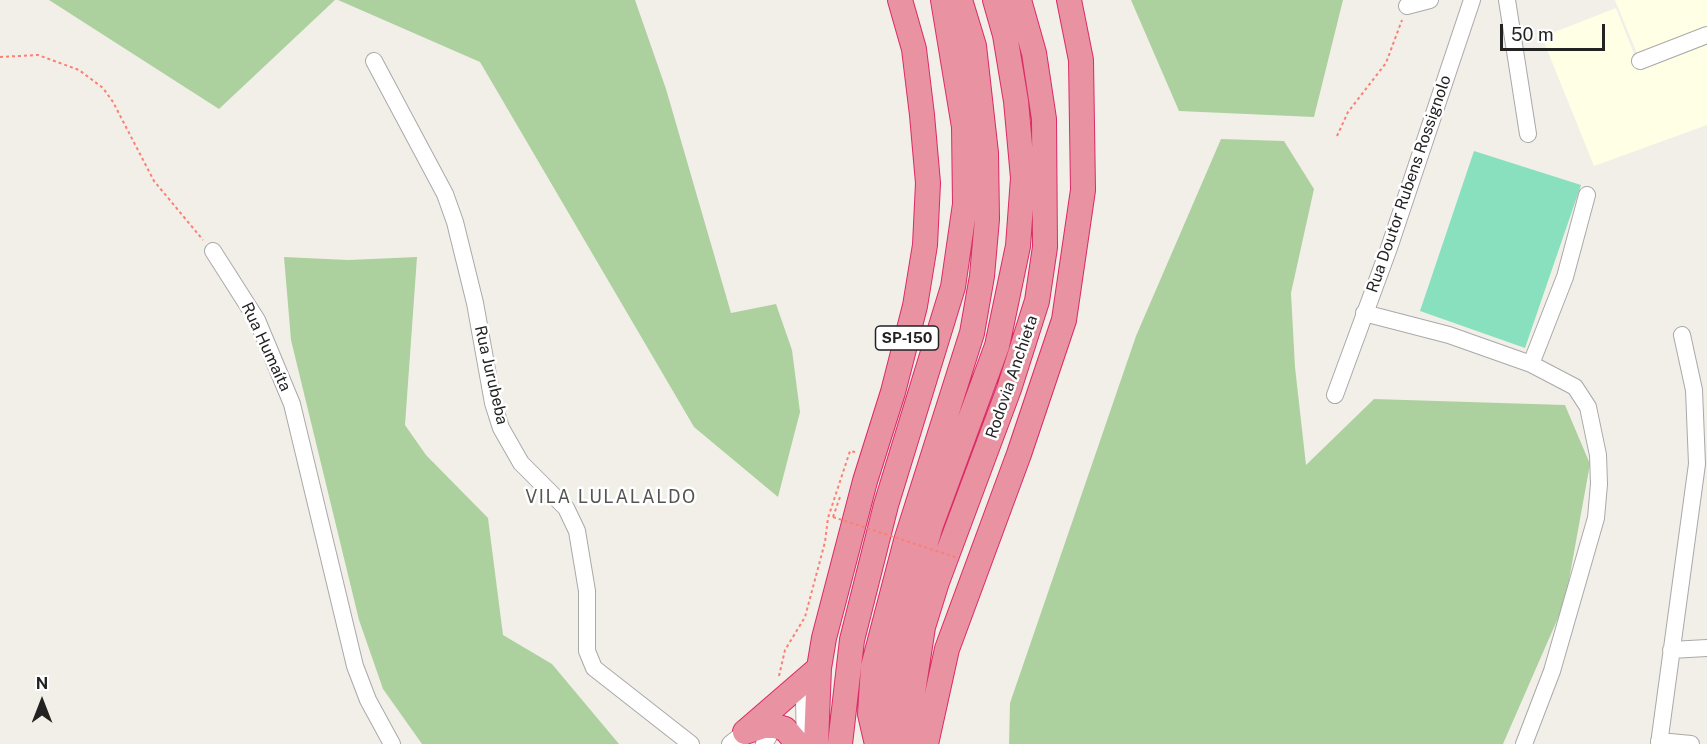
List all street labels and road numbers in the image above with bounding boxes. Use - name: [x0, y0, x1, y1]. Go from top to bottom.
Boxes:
- street label: Rua Doutor Rubens Rossignolo: [1363, 73, 1455, 295]
- street label: Rua Humaíta: [237, 299, 295, 395]
- street label: Rodovia Anchieta: [982, 313, 1042, 441]
- street label: Rua Jurubeba: [470, 324, 512, 426]
- road number: SP-150: [876, 326, 938, 350]

